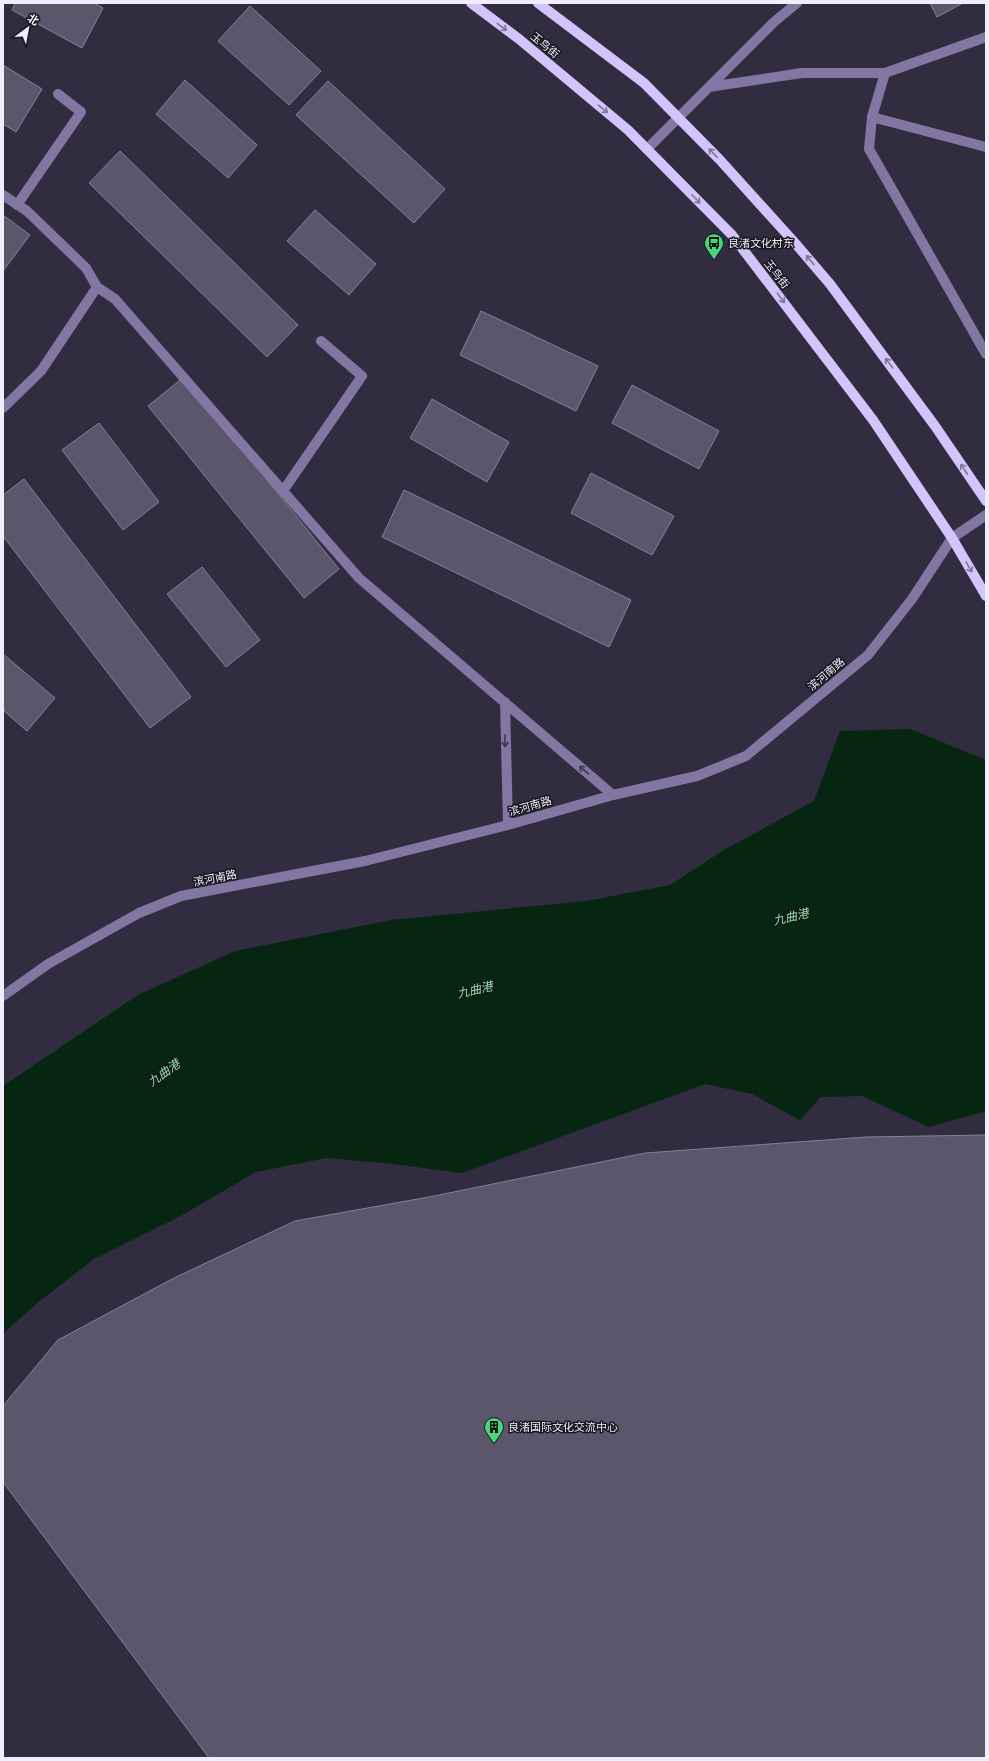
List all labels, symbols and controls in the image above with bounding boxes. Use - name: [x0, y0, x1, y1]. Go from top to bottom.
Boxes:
- north arrow: [8, 8, 48, 48]
- text: 北: [25, 11, 42, 28]
- one-way arrow: [497, 22, 508, 31]
- street label: 玉鸟街: [528, 29, 562, 61]
- one-way arrow: [598, 104, 608, 113]
- one-way arrow: [709, 148, 718, 158]
- one-way arrow: [691, 194, 701, 204]
- bus stop icon: 良渚文化村东: [703, 232, 725, 260]
- place label: 良渚文化村东: [728, 236, 794, 250]
- one-way arrow: [805, 255, 814, 266]
- street label: 玉鸟街: [761, 257, 793, 291]
- one-way arrow: [776, 292, 785, 303]
- one-way arrow: [885, 358, 893, 369]
- one-way arrow: [960, 464, 968, 475]
- one-way arrow: [966, 561, 974, 573]
- street label: 滨河南路: [805, 654, 847, 694]
- one-way arrow: [502, 734, 509, 747]
- one-way arrow: [578, 766, 589, 775]
- street label: 滨河南路: [507, 793, 553, 819]
- street label: 滨河南路: [192, 867, 238, 889]
- water label: 九曲港: [772, 905, 812, 928]
- water label: 九曲港: [456, 978, 496, 1001]
- water label: 九曲港: [145, 1055, 184, 1089]
- building icon: 良渚国际文化交流中心: [483, 1416, 505, 1444]
- place label: 良渚国际文化交流中心: [508, 1420, 618, 1434]

